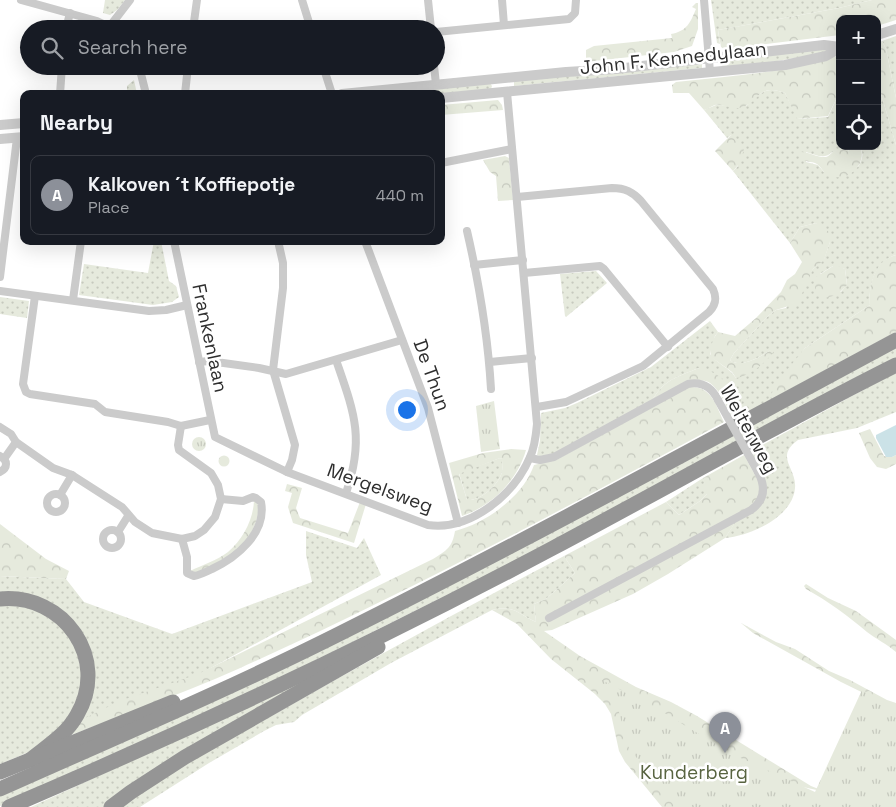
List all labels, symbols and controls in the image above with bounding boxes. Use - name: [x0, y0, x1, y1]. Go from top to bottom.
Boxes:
- map controls: [836, 15, 881, 150]
- button: +: [836, 15, 881, 60]
- search box: [20, 20, 445, 75]
- icon: search: [38, 34, 66, 62]
- text: Search here: [78, 35, 188, 60]
- street label: John F. Kennedylaan: [578, 36, 768, 80]
- button: −: [836, 60, 881, 105]
- button: locate: [836, 105, 881, 150]
- text: Nearby: [40, 109, 113, 136]
- text: Kalkoven ´t Koffiepotje: [88, 172, 295, 197]
- text: A: [52, 185, 62, 206]
- text: 440 m: [376, 185, 424, 206]
- text: Place: [88, 197, 130, 218]
- street label: Frankenlaan: [186, 281, 234, 395]
- street label: De Thun: [408, 336, 456, 414]
- street label: Welterweg: [714, 380, 784, 478]
- your location: [394, 397, 420, 423]
- street label: Mergelsweg: [324, 457, 436, 519]
- pin: A: [709, 712, 741, 753]
- park label: Kunderberg: [640, 760, 748, 785]

